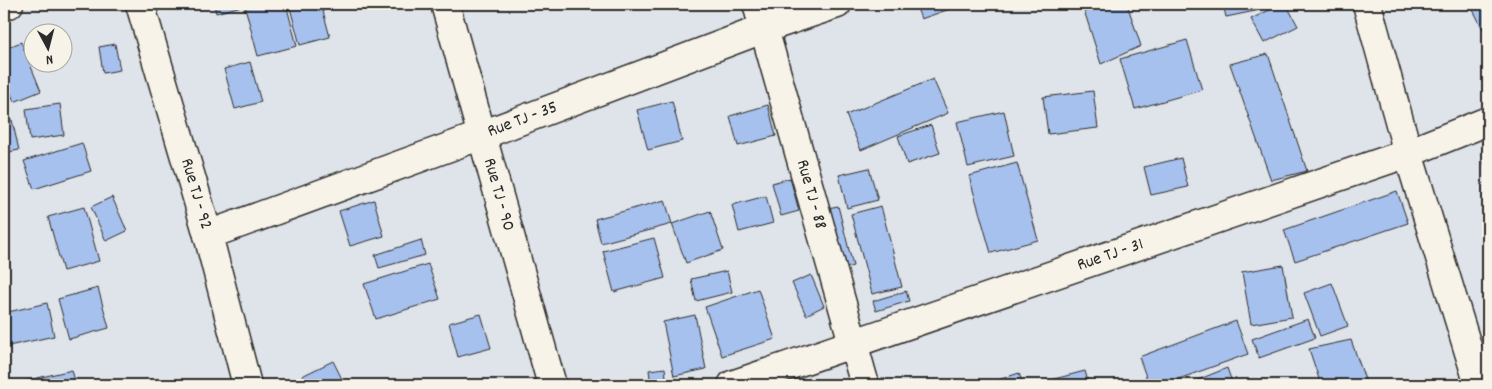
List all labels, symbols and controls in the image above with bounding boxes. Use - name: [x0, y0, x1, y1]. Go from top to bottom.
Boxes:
- north arrow: [22, 22, 72, 72]
- text: N: [45, 49, 54, 69]
- street label: Rue TJ - 35: [484, 95, 561, 144]
- street label: Rue TJ - 92: [174, 155, 218, 232]
- street label: Rue TJ - 90: [476, 155, 521, 234]
- street label: Rue TJ - 88: [789, 157, 833, 232]
- street label: Rue TJ - 31: [1074, 232, 1147, 278]

